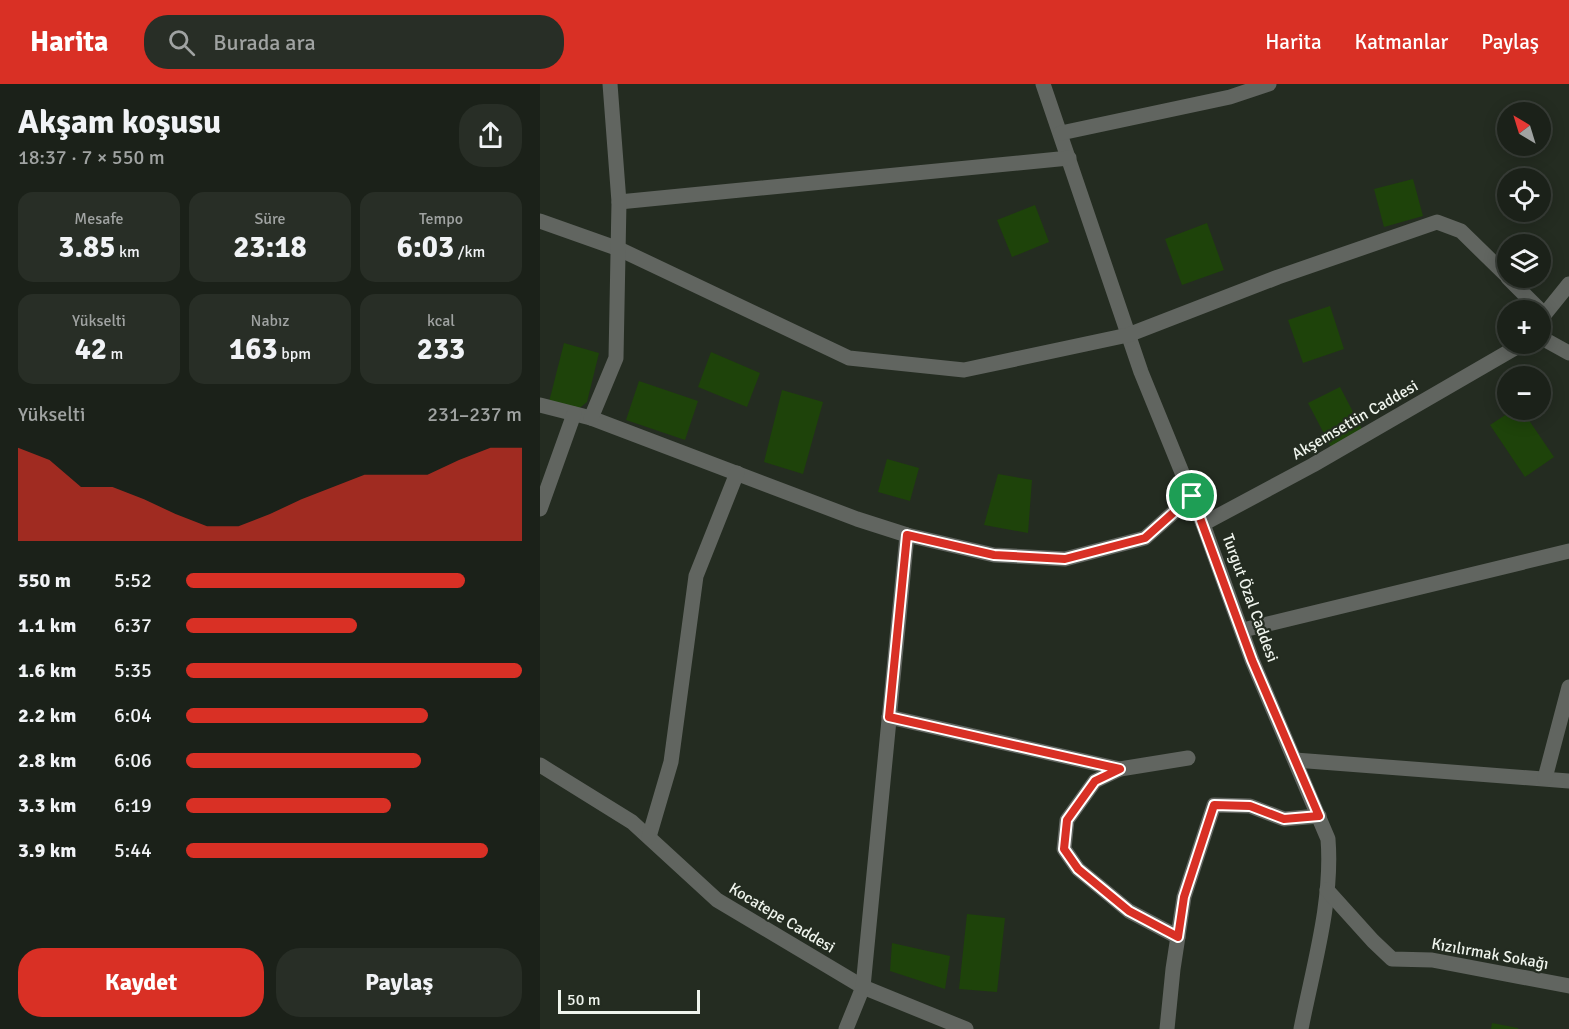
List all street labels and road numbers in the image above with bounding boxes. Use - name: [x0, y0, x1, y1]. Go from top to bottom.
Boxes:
- street label: Akşemsettin Caddesi: [1288, 376, 1422, 464]
- street label: Turgut Özal Caddesi: [1218, 531, 1282, 665]
- street label: Kocatepe Caddesi: [725, 878, 839, 958]
- street label: Kızılırmak Sokağı: [1430, 934, 1550, 974]

